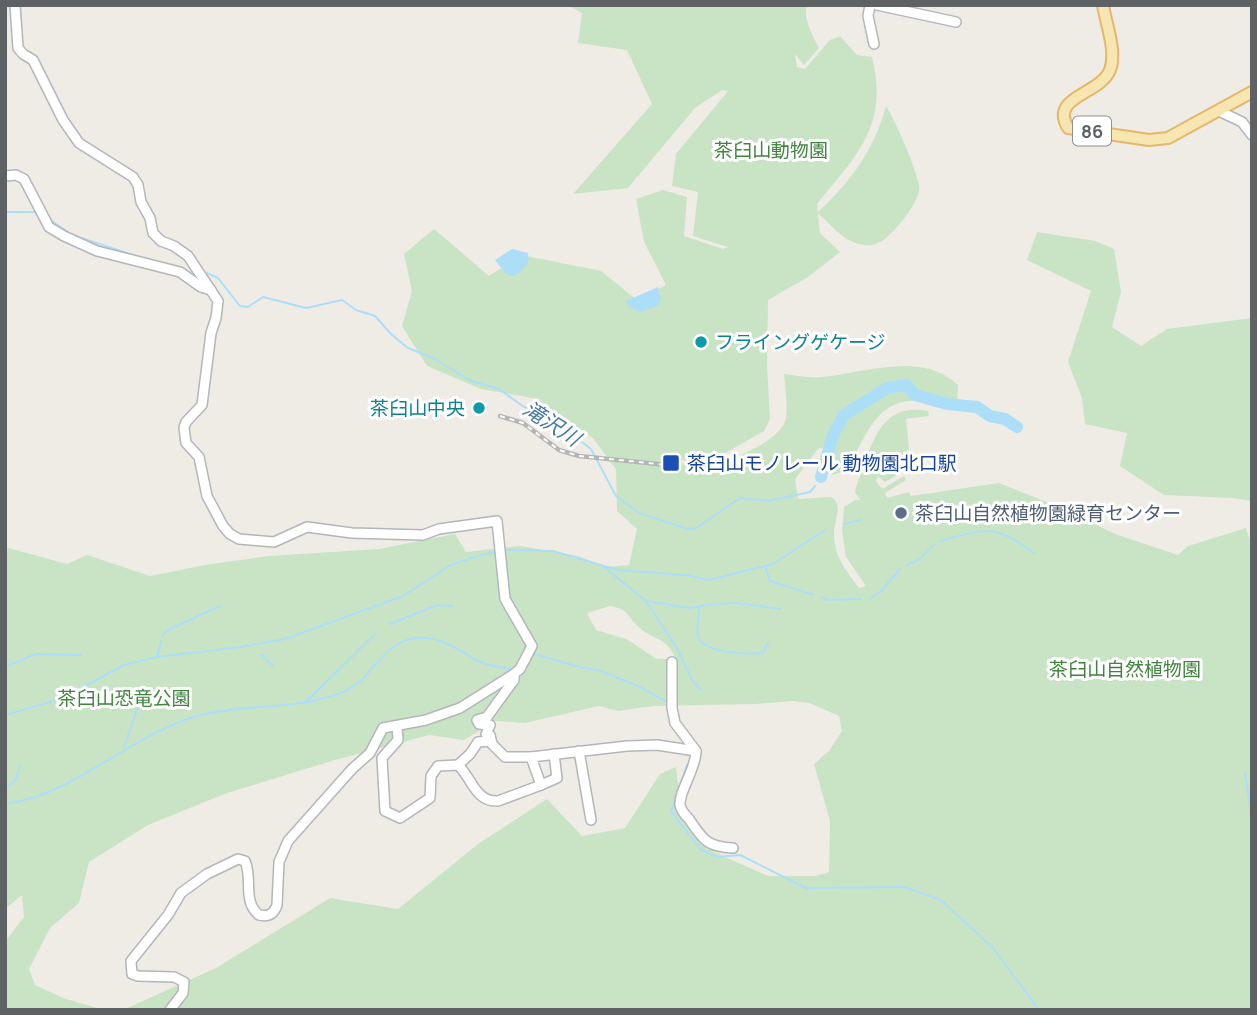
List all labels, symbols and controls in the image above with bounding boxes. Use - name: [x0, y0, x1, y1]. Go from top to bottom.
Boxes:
- road number: 86: [1073, 116, 1111, 146]
- park label: 茶臼山動物園: [714, 137, 828, 163]
- place label: フライングゲケージ: [715, 329, 886, 355]
- marker: フライングゲケージ: [693, 334, 709, 350]
- water label: 滝沢川: [518, 394, 588, 453]
- place label: 茶臼山中央: [370, 395, 465, 421]
- marker: 茶臼山中央: [471, 400, 487, 416]
- place label: 茶臼山モノレール 動物園北口駅: [687, 450, 957, 476]
- marker: 茶臼山モノレール 動物園北口駅: [661, 453, 681, 473]
- place label: 茶臼山自然植物園緑育センター: [915, 500, 1181, 526]
- marker: 茶臼山自然植物園緑育センター: [893, 505, 909, 521]
- park label: 茶臼山自然植物園: [1049, 656, 1201, 682]
- park label: 茶臼山恐竜公園: [57, 685, 191, 711]

